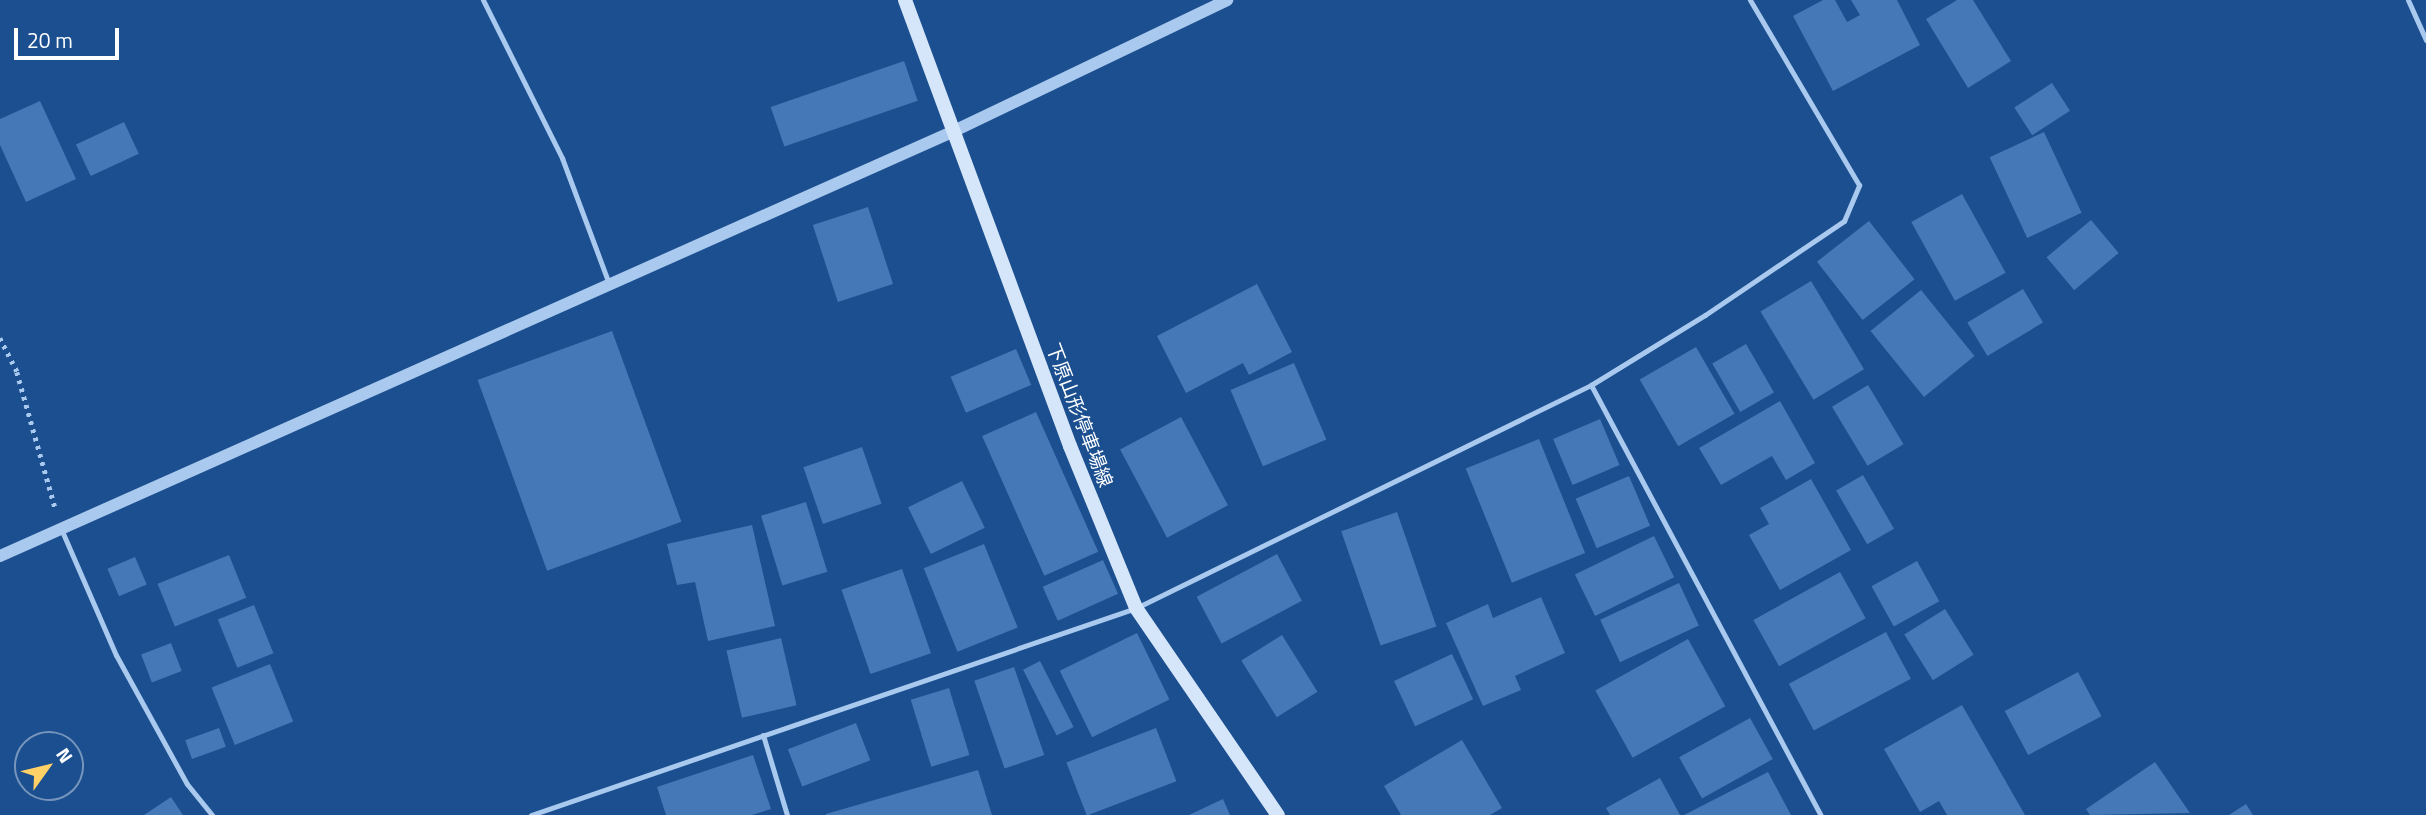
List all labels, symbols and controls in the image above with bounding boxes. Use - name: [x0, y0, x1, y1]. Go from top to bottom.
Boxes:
- scale bar: [18, 14, 122, 58]
- text: 20 m: [27, 24, 73, 56]
- street label: 下原山形停車場線: [1042, 340, 1118, 490]
- north arrow: [14, 731, 84, 801]
- text: N: [49, 742, 81, 769]

